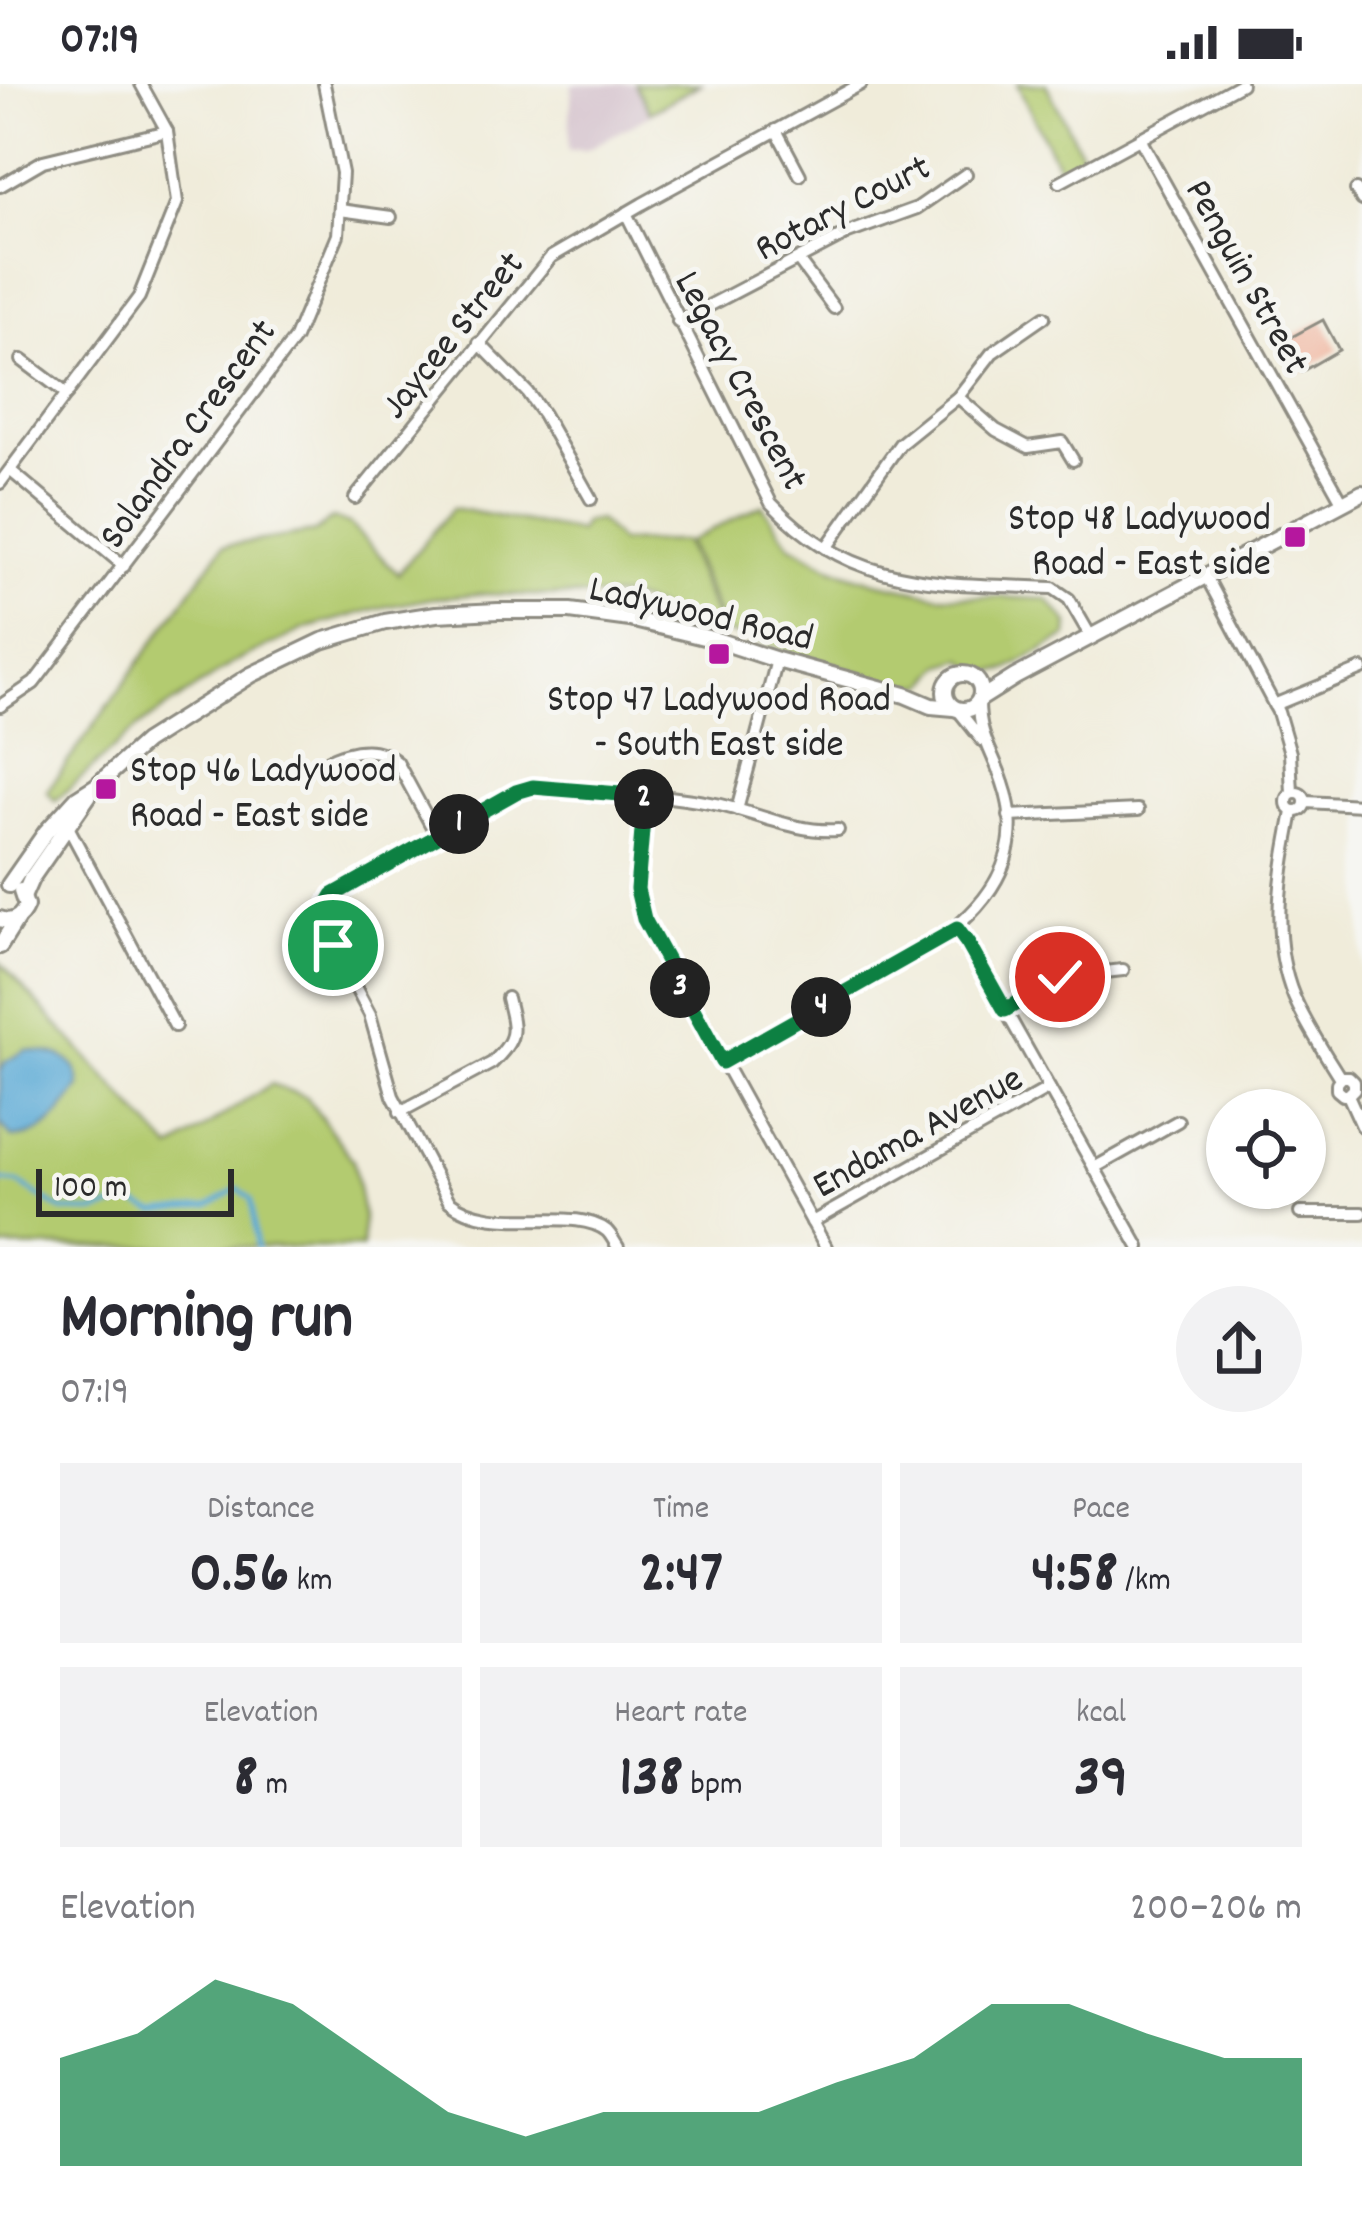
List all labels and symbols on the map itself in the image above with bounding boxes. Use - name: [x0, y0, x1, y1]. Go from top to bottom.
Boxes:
- street label: Rotary Court: [747, 143, 941, 279]
- street label: Penguin Street: [1168, 171, 1321, 386]
- street label: Jaycee Street: [370, 241, 540, 433]
- street label: Legacy Crescent: [657, 263, 819, 502]
- street label: Solandra Crescent: [88, 309, 293, 562]
- place label: Stop 48 Ladywood Road - East side: [1008, 494, 1271, 594]
- marker: Stop 48 Ladywood Road - East side: [1282, 524, 1308, 550]
- street label: Ladywood Road: [583, 564, 818, 669]
- marker: Stop 47 Ladywood Road - South East side: [706, 641, 732, 667]
- place label: Stop 47 Ladywood Road - South East side: [547, 675, 891, 775]
- place label: Stop 46 Ladywood Road - East side: [130, 746, 397, 846]
- pin: 2: [614, 769, 674, 829]
- marker: Stop 46 Ladywood Road - East side: [93, 776, 119, 802]
- pin: 1: [429, 794, 489, 854]
- pin: [282, 894, 384, 996]
- pin: [1009, 926, 1111, 1028]
- pin: 3: [650, 958, 710, 1018]
- pin: 4: [791, 977, 851, 1037]
- street label: Endama Avenue: [804, 1054, 1034, 1215]
- scale bar: [36, 1163, 234, 1216]

